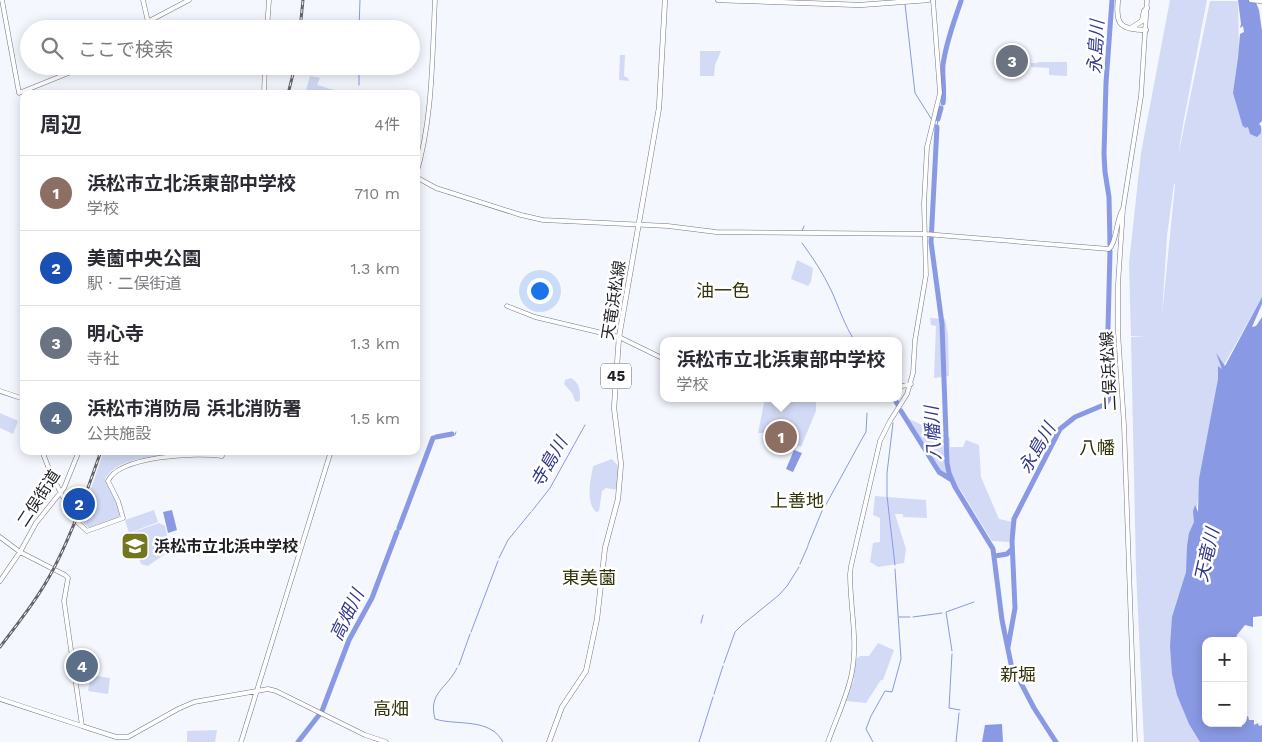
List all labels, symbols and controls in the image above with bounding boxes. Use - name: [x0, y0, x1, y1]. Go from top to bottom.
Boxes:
- water label: 永島川: [1084, 17, 1108, 74]
- search box: [20, 20, 420, 75]
- icon: search: [38, 34, 66, 62]
- text: ここで検索: [78, 38, 173, 61]
- pin: 3: [996, 42, 1028, 80]
- text: 周辺: [40, 112, 82, 137]
- text: 4件: [374, 115, 400, 134]
- text: 浜松市立北浜東部中学校: [87, 172, 296, 195]
- text: 1: [53, 184, 59, 203]
- text: 710 m: [354, 184, 400, 203]
- text: 学校: [87, 199, 119, 218]
- text: 美薗中央公園: [87, 247, 201, 270]
- text: 2: [51, 259, 61, 278]
- text: 1.3 km: [350, 259, 400, 278]
- street label: 天竜浜松線: [598, 259, 629, 341]
- text: 駅 · 二俣街道: [87, 274, 182, 293]
- your location: [527, 278, 553, 304]
- district label: 油一色: [696, 280, 750, 301]
- text: 明心寺: [87, 322, 144, 345]
- street label: 二俣浜松線: [1097, 331, 1120, 411]
- text: 3: [51, 334, 61, 353]
- text: 1.3 km: [350, 334, 400, 353]
- popup: [660, 337, 902, 402]
- text: 浜松市立北浜東部中学校: [676, 348, 886, 371]
- text: 寺社: [87, 349, 119, 368]
- road number: 45: [601, 364, 631, 388]
- text: 学校: [676, 375, 709, 394]
- text: 浜松市消防局 浜北消防署: [87, 397, 301, 420]
- water label: 八幡川: [920, 404, 944, 461]
- text: 4: [51, 409, 61, 428]
- text: 1.5 km: [350, 409, 400, 428]
- water label: 永島川: [1014, 417, 1060, 476]
- pin: 1: [765, 418, 797, 456]
- text: 公共施設: [87, 424, 151, 443]
- water label: 寺島川: [526, 431, 572, 490]
- district label: 八幡: [1079, 437, 1115, 458]
- street label: 二俣街道: [13, 466, 64, 530]
- pin: 2: [63, 485, 95, 523]
- district label: 上善地: [770, 490, 824, 511]
- water label: 天竜川: [1190, 524, 1223, 584]
- school or university icon: 浜松市立北浜中学校: [120, 531, 150, 561]
- place label: 浜松市立北浜中学校: [154, 537, 298, 556]
- district label: 東美薗: [562, 567, 616, 588]
- water label: 高畑川: [325, 584, 369, 644]
- map controls: [1202, 637, 1247, 727]
- button: +: [1202, 637, 1247, 682]
- pin: 4: [66, 647, 98, 685]
- district label: 新堀: [1000, 664, 1036, 685]
- button: −: [1202, 682, 1247, 727]
- district label: 高畑: [373, 698, 409, 719]

